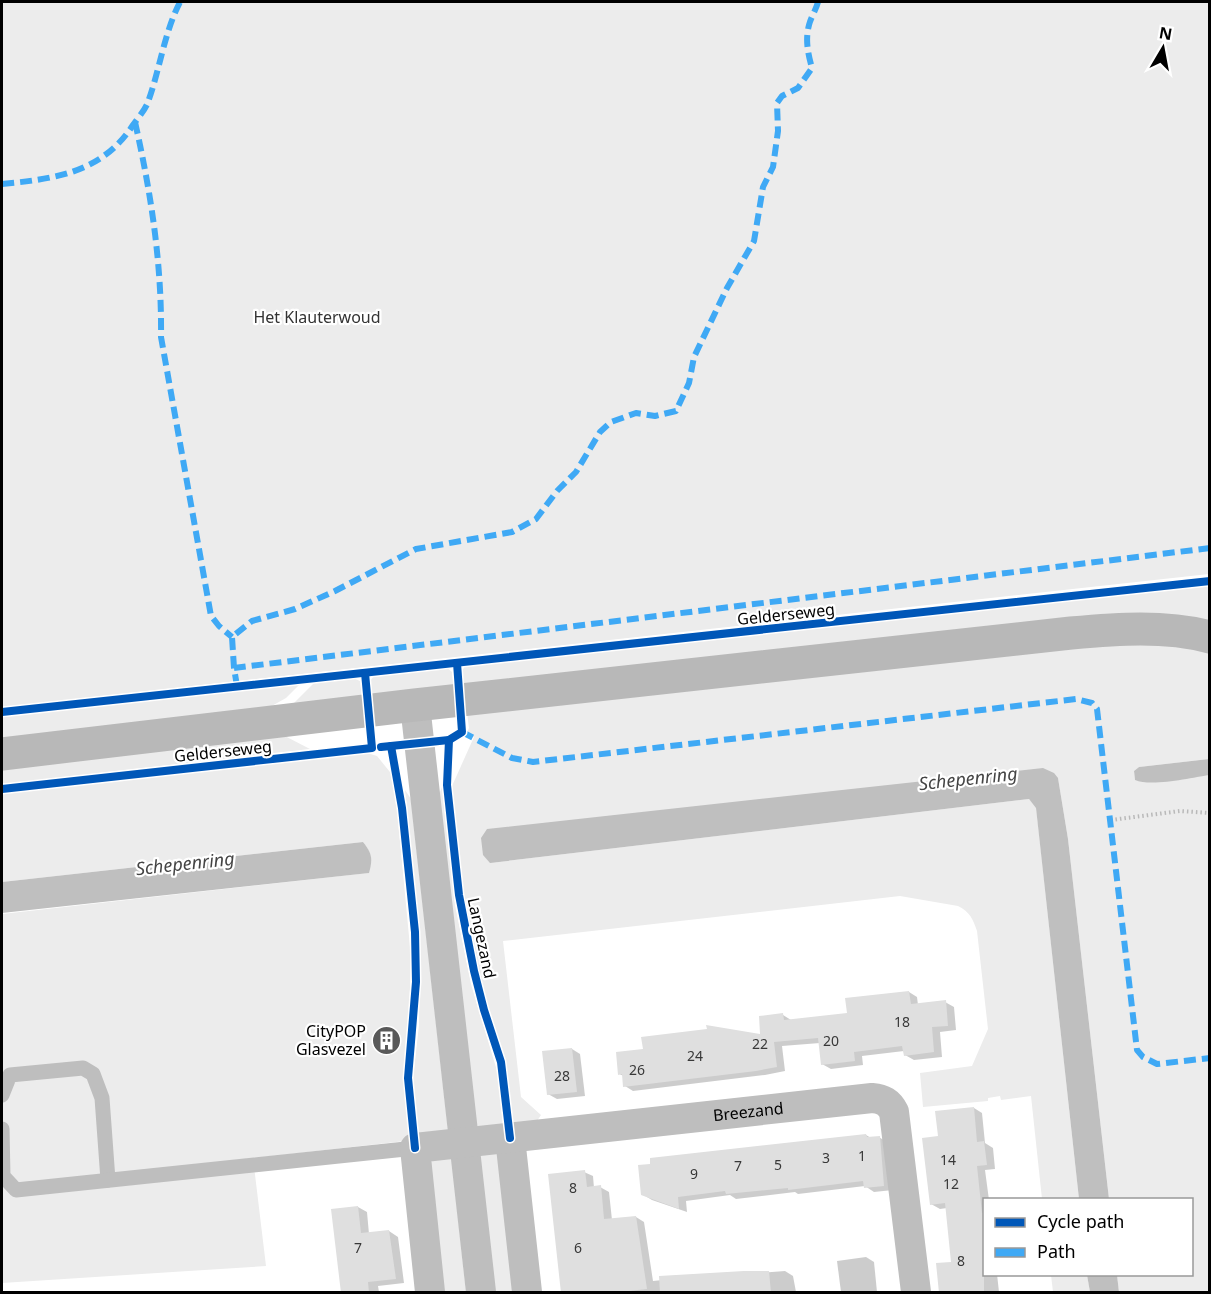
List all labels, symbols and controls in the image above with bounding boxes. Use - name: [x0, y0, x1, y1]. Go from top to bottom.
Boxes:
- north arrow: [1133, 18, 1193, 78]
- text: N: [1157, 21, 1174, 45]
- park label: Het Klauterwoud: [253, 306, 381, 328]
- street label: Gelderseweg: [736, 598, 836, 630]
- street label: Gelderseweg: [173, 735, 273, 767]
- water label: Schepenring: [917, 761, 1019, 795]
- water label: Schepenring: [134, 846, 236, 880]
- street label: Langezand: [463, 896, 501, 980]
- house number: 18: [894, 1012, 910, 1031]
- place label: CityPOP Glasvezel: [296, 1020, 366, 1060]
- building icon: CityPOP Glasvezel: [371, 1024, 403, 1056]
- house number: 20: [823, 1031, 839, 1050]
- house number: 22: [752, 1034, 768, 1053]
- house number: 24: [687, 1046, 703, 1065]
- house number: 26: [629, 1060, 645, 1079]
- house number: 28: [554, 1066, 570, 1085]
- street label: Breezand: [712, 1097, 785, 1126]
- house number: 1: [858, 1146, 866, 1165]
- house number: 3: [822, 1148, 830, 1167]
- house number: 14: [940, 1150, 956, 1169]
- house number: 5: [774, 1155, 782, 1174]
- house number: 7: [734, 1156, 742, 1175]
- house number: 9: [690, 1164, 698, 1183]
- house number: 12: [943, 1174, 959, 1193]
- house number: 8: [569, 1178, 577, 1197]
- legend: [983, 1198, 1193, 1276]
- text: Cycle path: [1037, 1209, 1124, 1233]
- house number: 7: [354, 1238, 362, 1257]
- house number: 6: [574, 1238, 582, 1257]
- text: Path: [1037, 1239, 1076, 1263]
- house number: 8: [957, 1251, 965, 1270]

